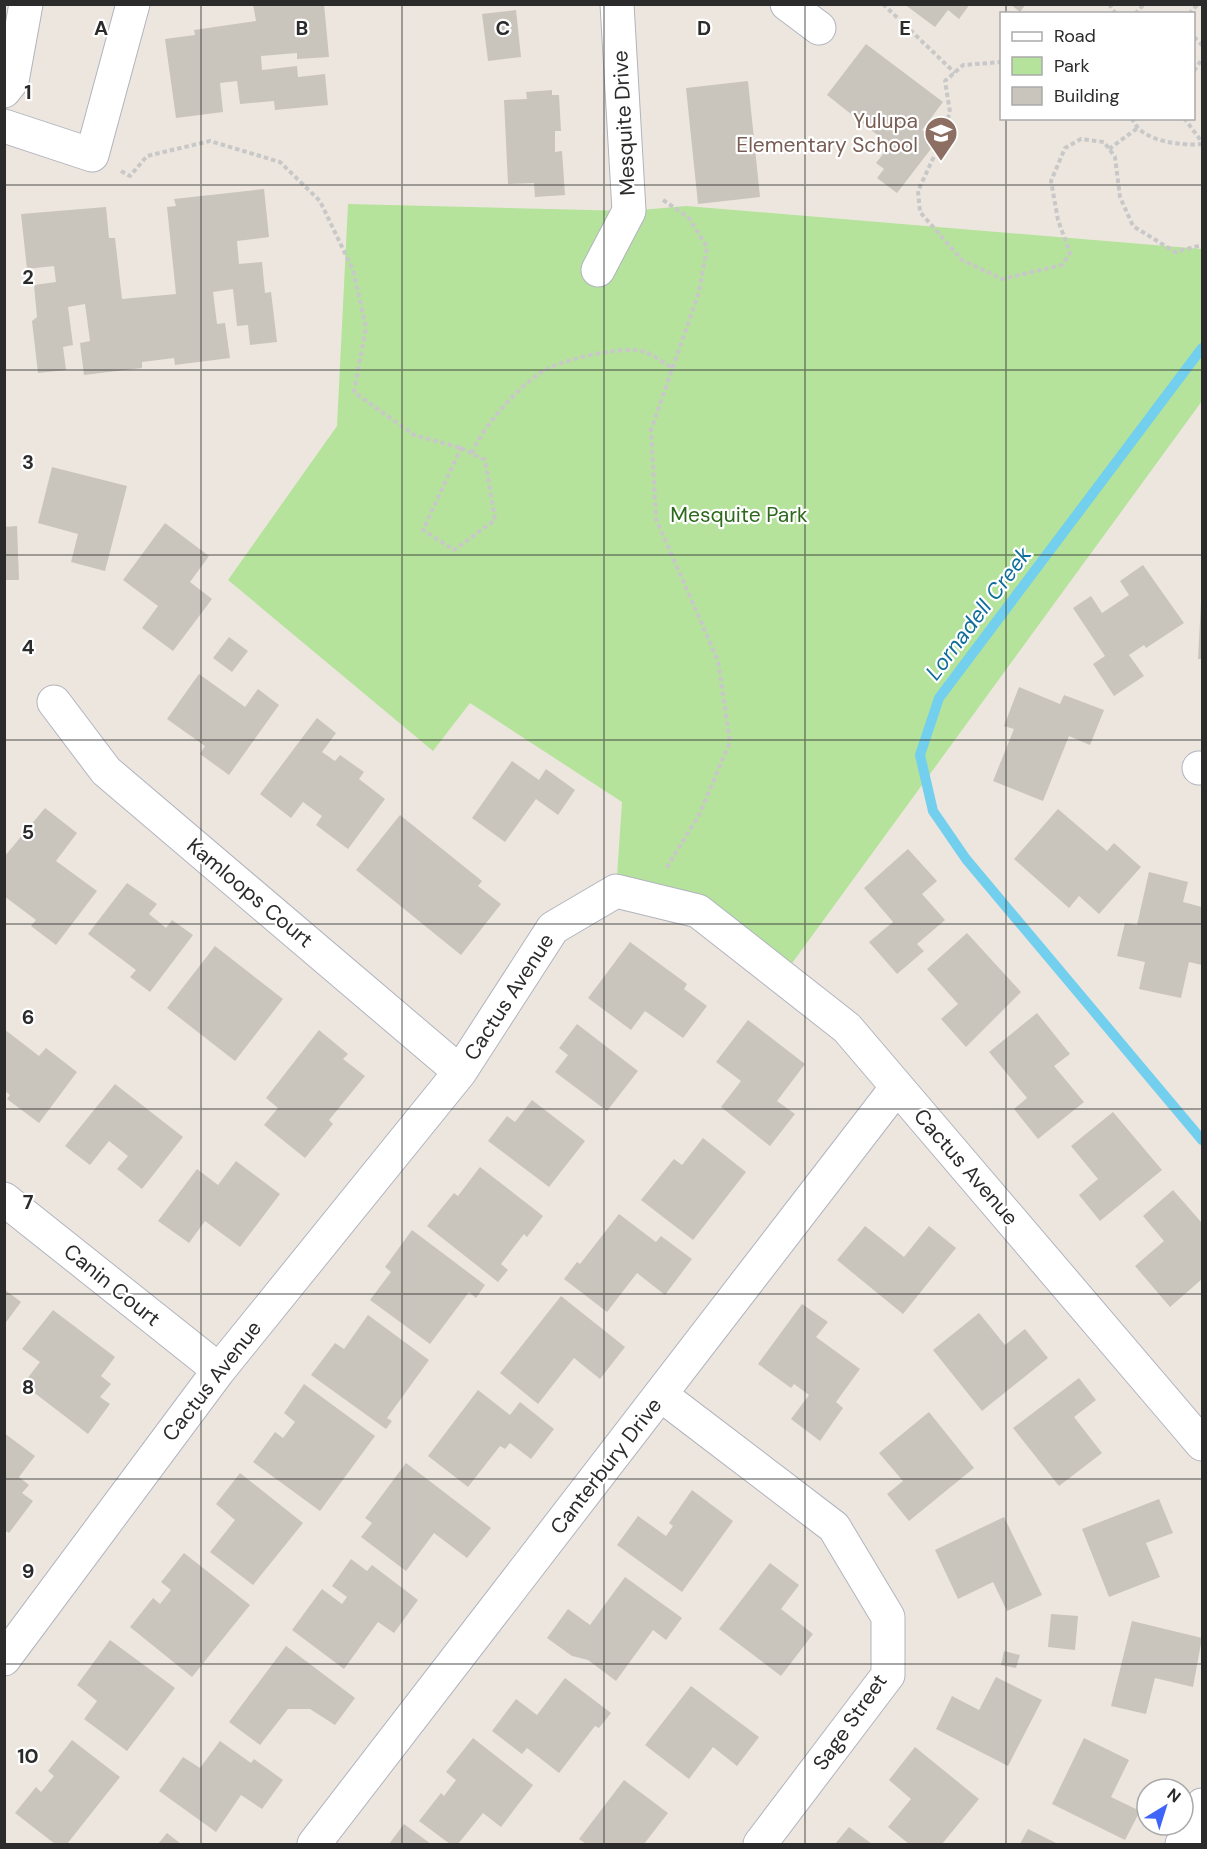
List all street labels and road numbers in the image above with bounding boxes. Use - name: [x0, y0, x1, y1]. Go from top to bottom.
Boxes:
- street label: Mesquite Drive: [606, 50, 642, 196]
- street label: Kamloops Court: [181, 832, 319, 954]
- street label: Cactus Avenue: [458, 928, 561, 1066]
- street label: Cactus Avenue: [908, 1103, 1024, 1231]
- street label: Canin Court: [58, 1237, 166, 1333]
- street label: Cactus Avenue: [156, 1315, 268, 1447]
- street label: Canterbury Drive: [544, 1392, 668, 1540]
- street label: Sage Street: [806, 1668, 894, 1776]

